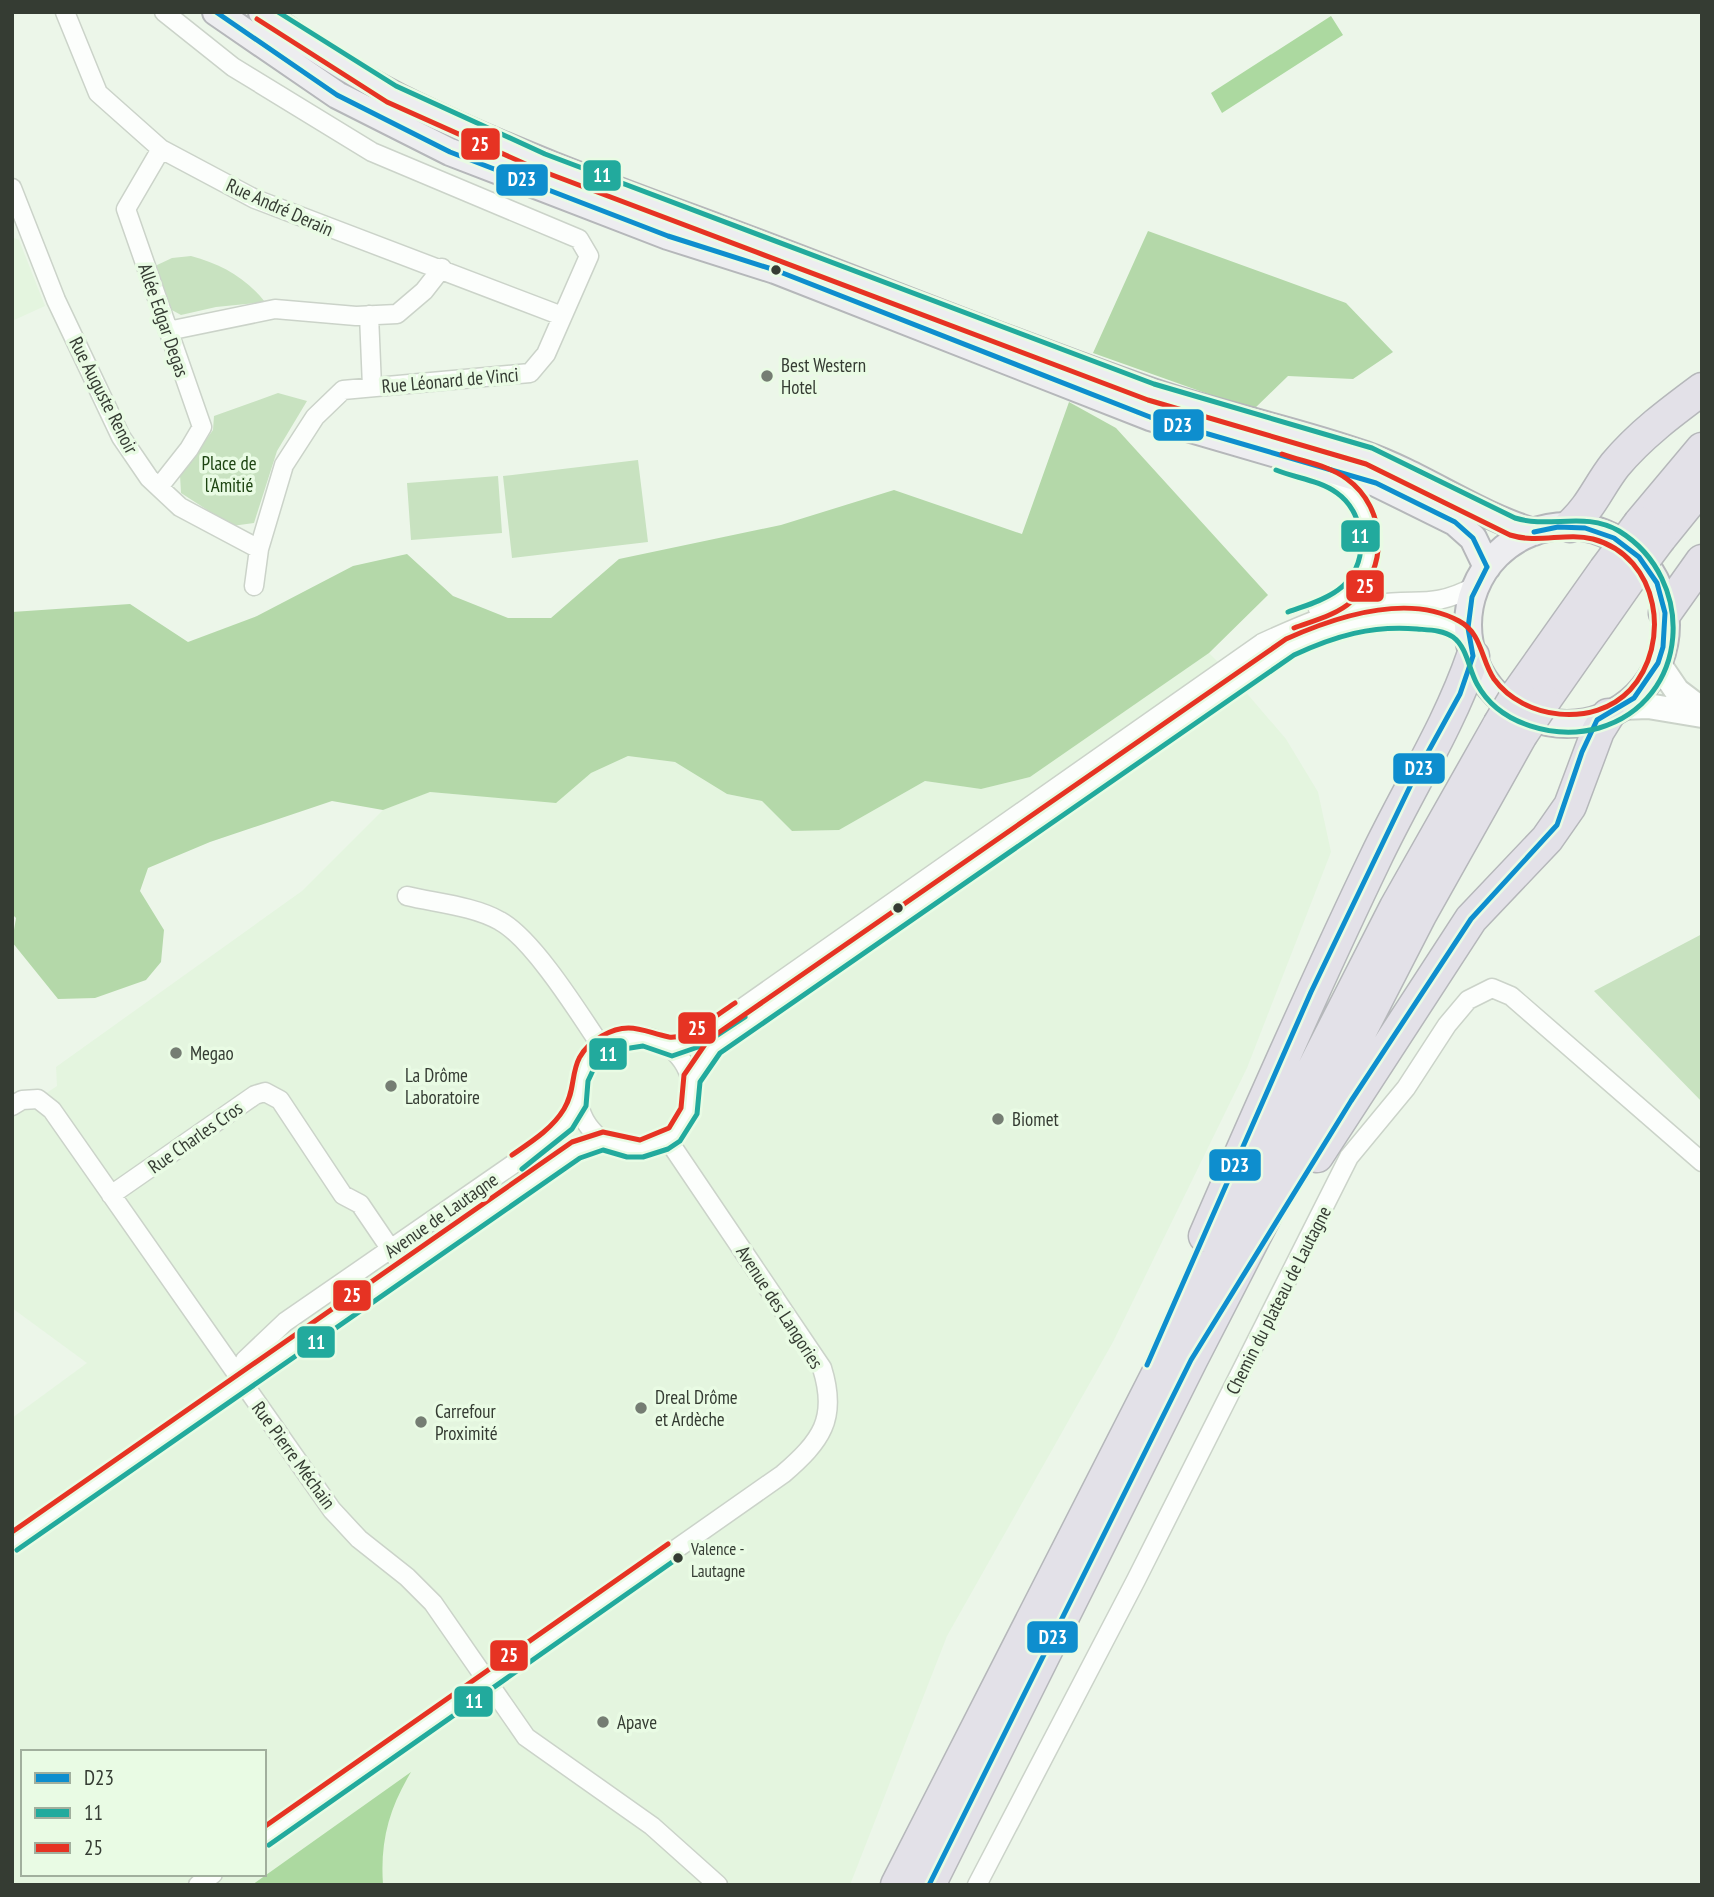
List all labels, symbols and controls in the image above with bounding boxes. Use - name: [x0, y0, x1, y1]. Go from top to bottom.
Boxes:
- line badge: 25: [460, 127, 501, 161]
- text: 25: [471, 132, 489, 156]
- line badge: 11: [582, 159, 622, 192]
- line badge: D23: [495, 163, 549, 197]
- text: 11: [593, 163, 611, 187]
- text: D23: [508, 167, 536, 191]
- street label: Rue André Derain: [223, 173, 337, 241]
- street label: Allée Edgar Degas: [133, 260, 195, 380]
- unlabelled marker: [769, 263, 783, 277]
- street label: Rue Auguste Renoir: [64, 333, 144, 458]
- place label: Best Western Hotel: [781, 353, 866, 399]
- street label: Rue Léonard de Vinci: [381, 362, 519, 398]
- marker: Best Western Hotel: [759, 368, 775, 384]
- line badge: D23: [1152, 408, 1205, 442]
- text: D23: [1164, 413, 1192, 437]
- park label: Place de l'Amitié: [202, 451, 257, 497]
- line badge: 11: [1340, 519, 1381, 553]
- text: 11: [1351, 524, 1369, 548]
- line badge: 25: [1345, 569, 1385, 603]
- text: 25: [1356, 574, 1374, 598]
- line badge: D23: [1392, 752, 1446, 785]
- text: D23: [1405, 756, 1433, 780]
- unlabelled marker: [891, 901, 905, 915]
- line badge: 25: [677, 1011, 717, 1045]
- text: 25: [688, 1016, 706, 1040]
- line badge: 11: [588, 1037, 628, 1071]
- place label: Megao: [190, 1041, 234, 1065]
- text: 11: [599, 1042, 617, 1066]
- marker: Megao: [168, 1045, 184, 1061]
- place label: La Drôme Laboratoire: [405, 1063, 480, 1109]
- marker: La Drôme Laboratoire: [383, 1078, 399, 1094]
- street label: Rue Charles Cros: [143, 1096, 247, 1178]
- place label: Biomet: [1012, 1107, 1059, 1131]
- marker: Biomet: [990, 1111, 1006, 1127]
- line badge: D23: [1208, 1148, 1262, 1182]
- text: D23: [1221, 1153, 1249, 1177]
- street label: Avenue de Lautagne: [380, 1167, 502, 1263]
- street label: Chemin du plateau de Lautagne: [1220, 1202, 1336, 1398]
- street label: Avenue des Langories: [731, 1241, 829, 1373]
- line badge: 25: [332, 1279, 372, 1312]
- text: 25: [343, 1283, 361, 1307]
- line badge: 11: [296, 1325, 336, 1359]
- text: 11: [307, 1330, 325, 1354]
- place label: Dreal Drôme et Ardèche: [655, 1385, 738, 1431]
- street label: Rue Pierre Méchain: [247, 1397, 341, 1513]
- place label: Carrefour Proximité: [435, 1399, 498, 1445]
- marker: Dreal Drôme et Ardèche: [633, 1400, 649, 1416]
- marker: Carrefour Proximité: [413, 1414, 429, 1430]
- place label: Valence - Lautagne: [690, 1538, 745, 1582]
- marker: Valence - Lautagne: [671, 1551, 685, 1565]
- line badge: D23: [1026, 1620, 1079, 1654]
- text: D23: [1039, 1625, 1067, 1649]
- line badge: 25: [489, 1639, 529, 1672]
- text: 25: [500, 1643, 518, 1667]
- line badge: 11: [453, 1685, 494, 1718]
- text: 11: [465, 1689, 483, 1713]
- place label: Apave: [617, 1710, 657, 1734]
- marker: Apave: [595, 1714, 611, 1730]
- legend: [21, 1750, 266, 1876]
- text: D23: [84, 1764, 114, 1791]
- text: 11: [84, 1799, 103, 1826]
- text: 25: [84, 1834, 103, 1861]

